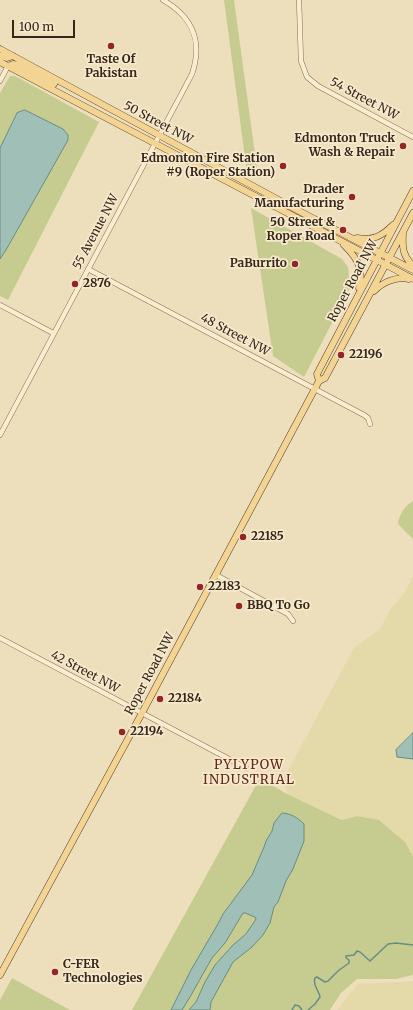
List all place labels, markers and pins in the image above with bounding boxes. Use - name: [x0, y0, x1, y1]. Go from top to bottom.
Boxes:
- marker: Taste Of Pakistan: [106, 41, 116, 51]
- place label: Taste Of Pakistan: [85, 53, 137, 81]
- place label: Edmonton Truck Wash & Repair: [294, 132, 395, 160]
- marker: Edmonton Truck Wash & Repair: [398, 141, 408, 151]
- place label: Edmonton Fire Station #9 (Roper Station): [141, 152, 275, 180]
- marker: Edmonton Fire Station #9 (Roper Station): [278, 161, 288, 171]
- place label: Drader Manufacturing: [254, 183, 344, 211]
- marker: Drader Manufacturing: [347, 192, 357, 202]
- place label: 50 Street & Roper Road: [267, 216, 335, 244]
- marker: 50 Street & Roper Road: [338, 225, 348, 235]
- place label: PaBurrito: [230, 257, 287, 271]
- marker: PaBurrito: [290, 259, 300, 269]
- place label: 2876: [83, 277, 111, 291]
- marker: 2876: [70, 279, 80, 289]
- place label: 22196: [349, 348, 382, 362]
- marker: 22196: [336, 350, 346, 360]
- place label: 22185: [251, 530, 284, 544]
- marker: 22185: [238, 532, 248, 542]
- place label: 22183: [208, 580, 241, 594]
- marker: 22183: [195, 582, 205, 592]
- place label: BBQ To Go: [247, 599, 310, 613]
- marker: BBQ To Go: [234, 601, 244, 611]
- place label: 22184: [168, 692, 202, 706]
- marker: 22184: [155, 694, 165, 704]
- place label: 22194: [130, 725, 163, 739]
- marker: 22194: [117, 727, 127, 737]
- place label: C-FER Technologies: [63, 958, 143, 986]
- marker: C-FER Technologies: [50, 967, 60, 977]

